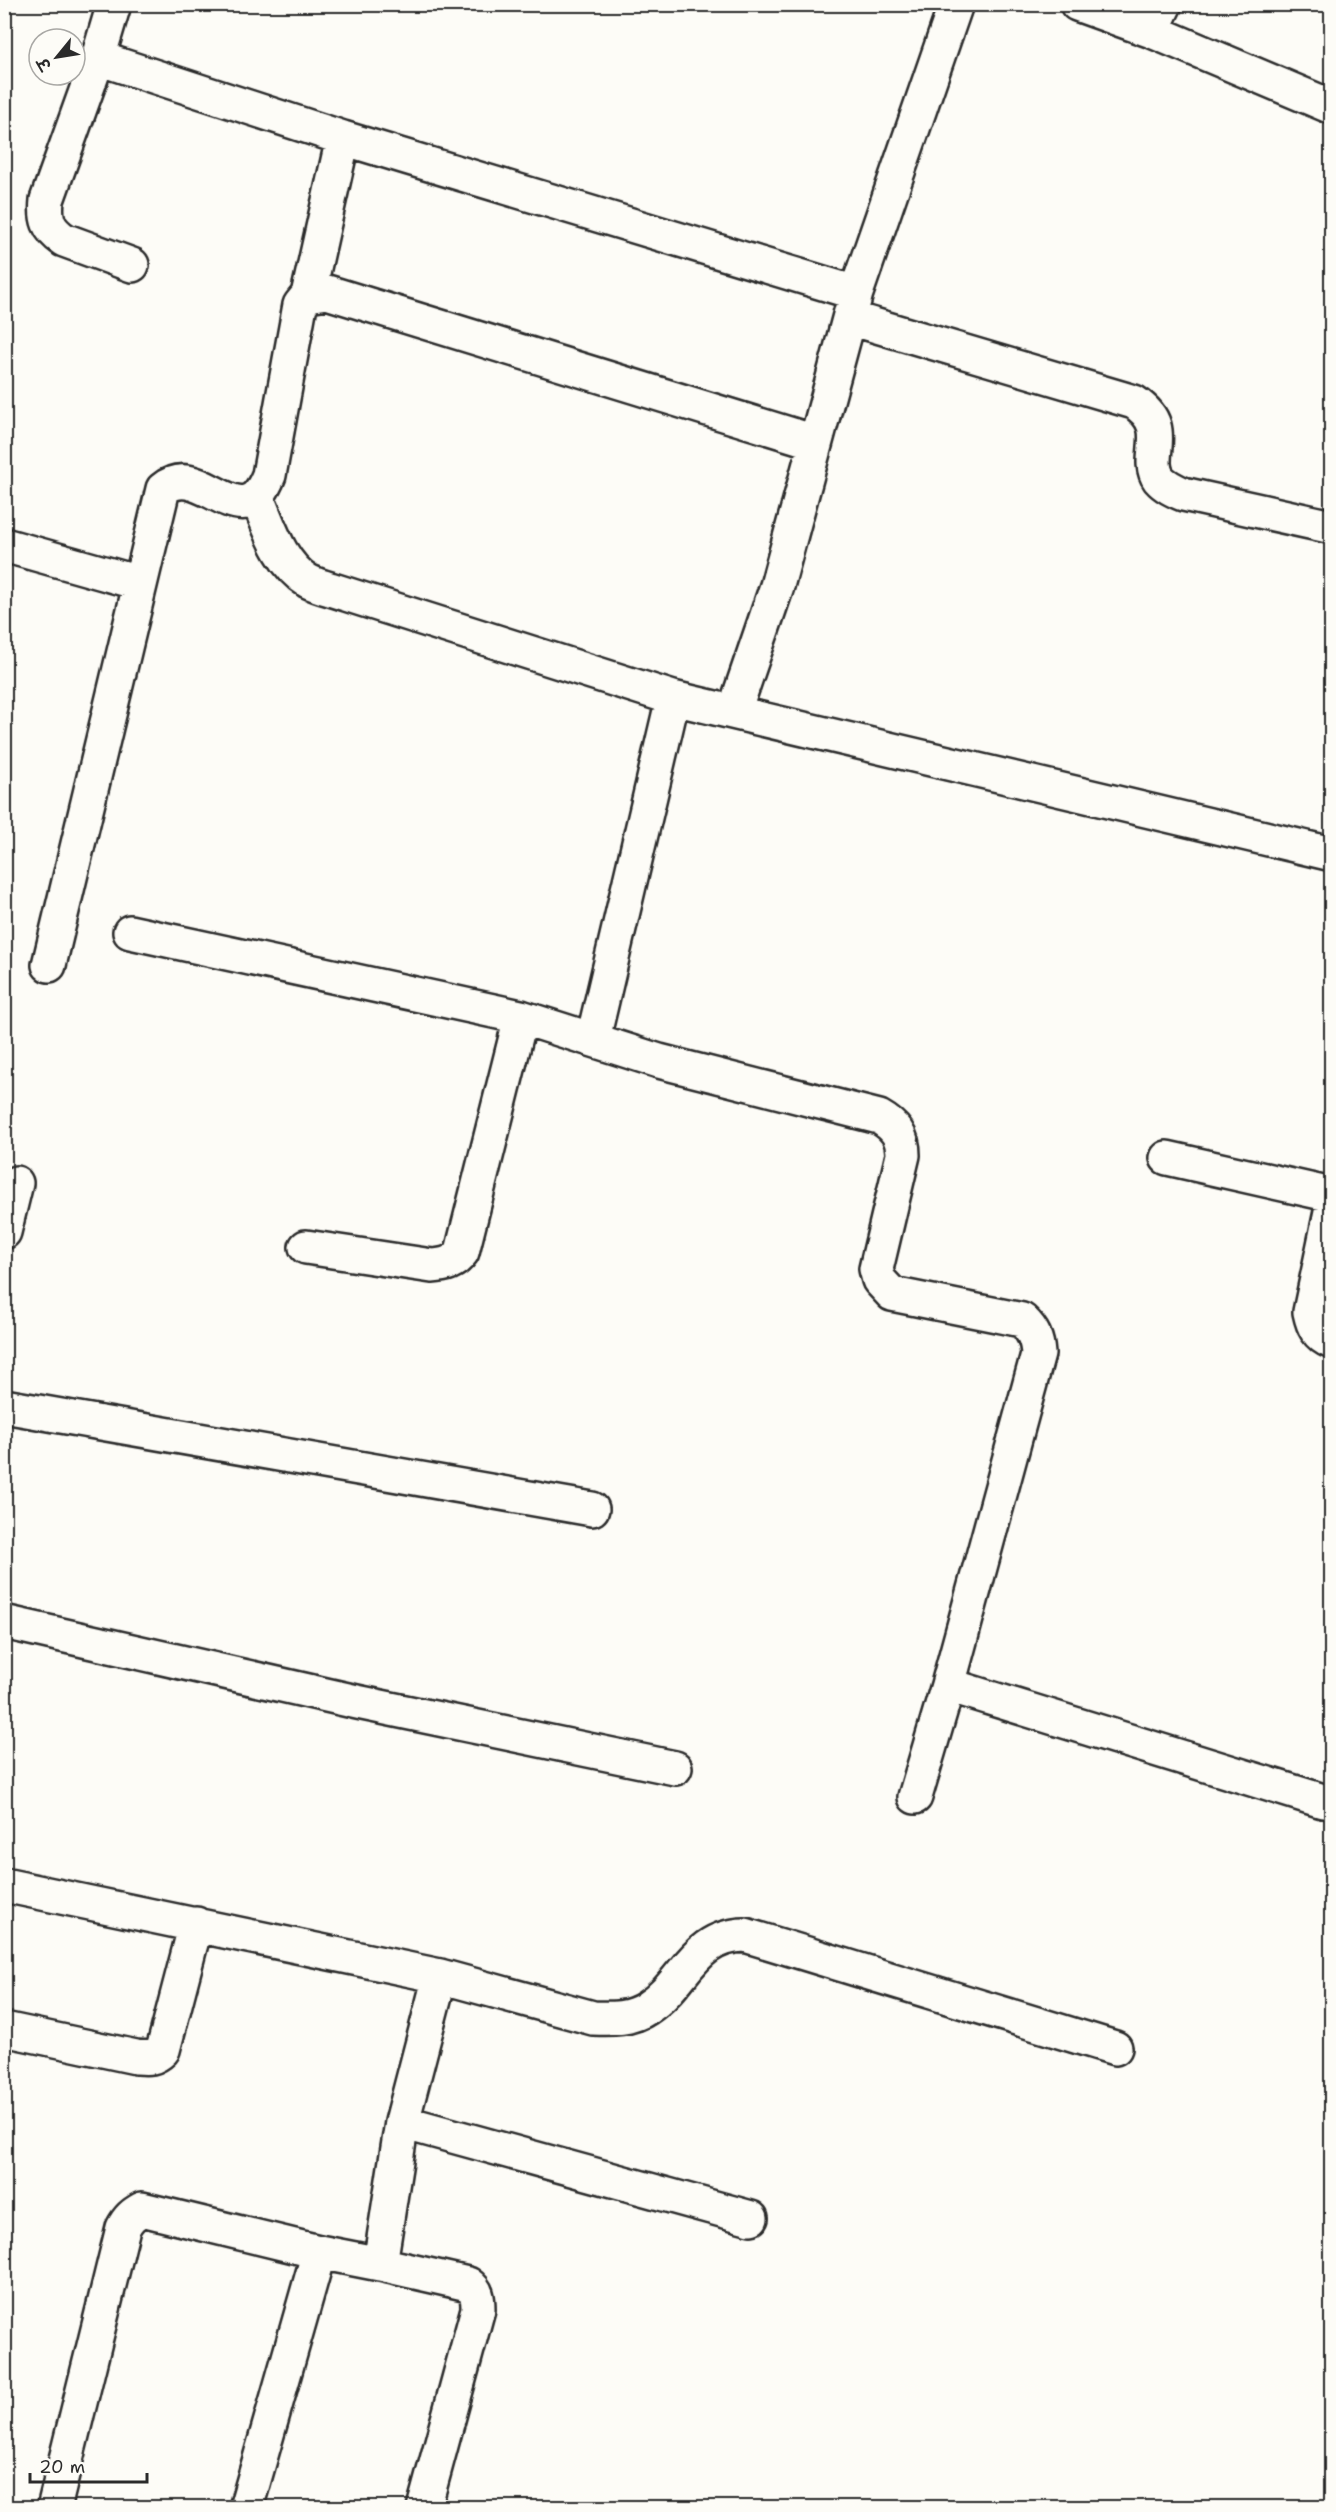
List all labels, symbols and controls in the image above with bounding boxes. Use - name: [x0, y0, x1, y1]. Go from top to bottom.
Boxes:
- north arrow: [27, 27, 87, 87]
- text: उ: [32, 53, 57, 76]
- scale bar: [30, 2446, 147, 2484]
- text: 20 m: [39, 2455, 85, 2479]

